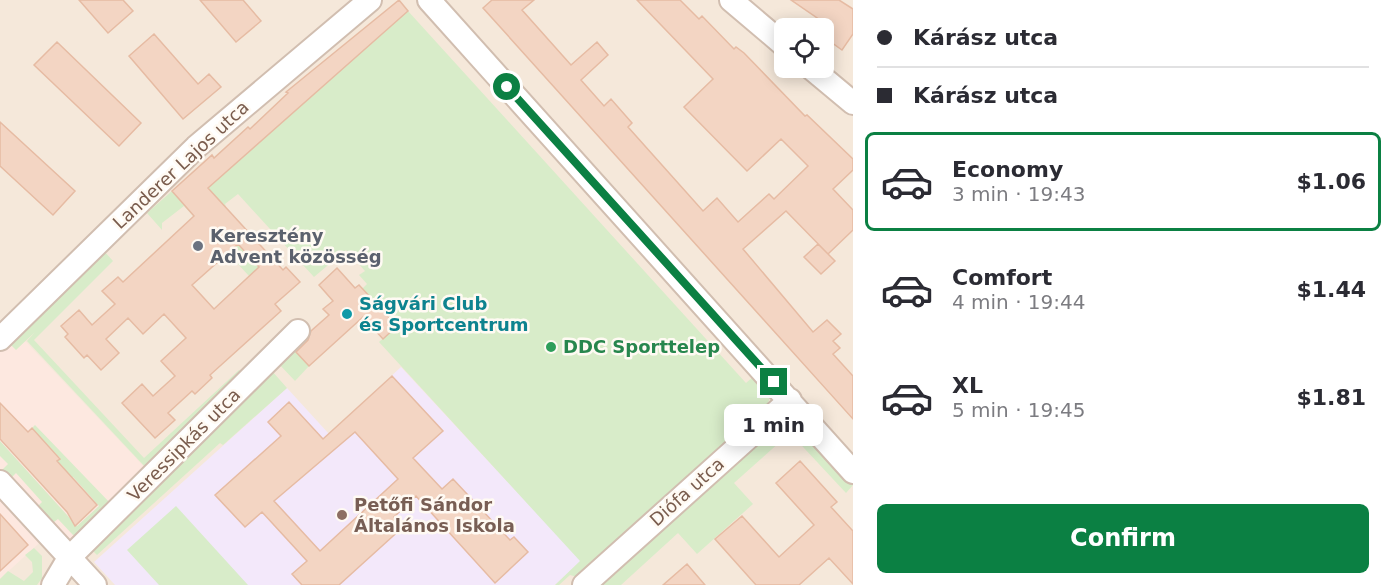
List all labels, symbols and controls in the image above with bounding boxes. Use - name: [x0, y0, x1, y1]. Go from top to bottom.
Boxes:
- map controls: [774, 18, 834, 78]
- button: locate: [774, 18, 834, 78]
- text: Kárász utca: [913, 25, 1058, 50]
- route start: [493, 73, 520, 100]
- text: Kárász utca: [913, 83, 1058, 108]
- street label: Landerer Lajos utca: [109, 96, 253, 233]
- icon: car: [880, 155, 934, 209]
- text: Economy: [952, 157, 1063, 182]
- text: $1.06: [1296, 169, 1366, 194]
- text: 3 min · 19:43: [952, 182, 1086, 206]
- place label: Keresztény Advent közösség: [210, 225, 382, 267]
- marker: Keresztény Advent közösség: [191, 239, 205, 253]
- icon: car: [880, 263, 934, 317]
- text: Comfort: [952, 265, 1052, 290]
- text: $1.44: [1296, 277, 1366, 302]
- text: 4 min · 19:44: [952, 290, 1086, 314]
- place label: Ságvári Club és Sportcentrum: [359, 293, 529, 335]
- marker: Ságvári Club és Sportcentrum: [340, 307, 354, 321]
- place label: DDC Sporttelep: [563, 336, 720, 357]
- marker: DDC Sporttelep: [544, 340, 558, 354]
- route end: [760, 368, 787, 395]
- icon: car: [880, 371, 934, 425]
- text: XL: [952, 373, 983, 398]
- street label: Veressipkás utca: [123, 384, 244, 505]
- text: $1.81: [1296, 385, 1366, 410]
- text: 5 min · 19:45: [952, 398, 1086, 422]
- callout: 1 min: [724, 403, 824, 445]
- text: 1 min: [742, 413, 805, 437]
- street label: Diófa utca: [645, 453, 728, 530]
- place label: Petőfi Sándor Általános Iskola: [354, 494, 515, 536]
- button: Confirm: [877, 504, 1369, 573]
- marker: Petőfi Sándor Általános Iskola: [335, 508, 349, 522]

